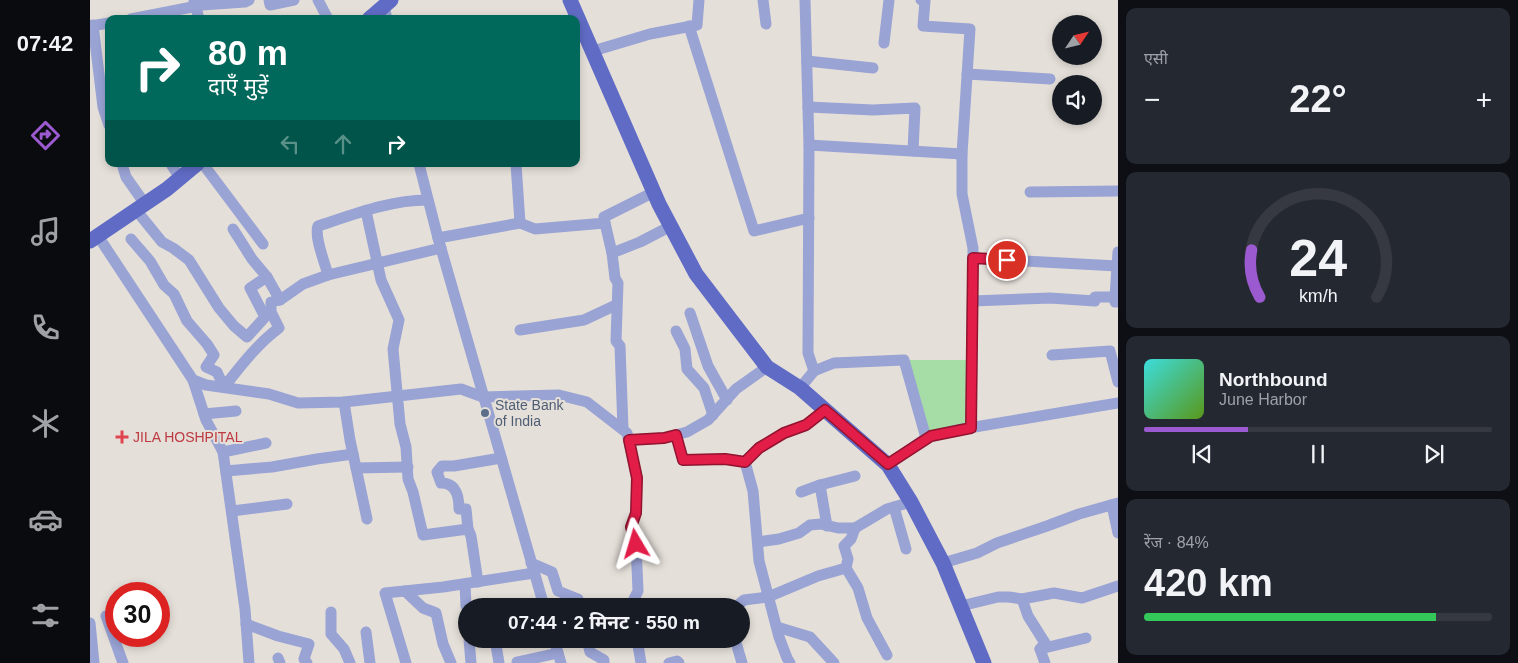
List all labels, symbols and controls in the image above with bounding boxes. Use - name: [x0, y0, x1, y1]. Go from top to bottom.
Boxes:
- north arrow: [1052, 15, 1102, 65]
- map controls: [1052, 15, 1102, 125]
- text: 07:42: [17, 31, 73, 56]
- text: 80 m: [208, 33, 288, 72]
- icon: right: [125, 35, 190, 100]
- text: एसी: [1144, 50, 1168, 67]
- text: दाएँ मुड़ें: [208, 74, 269, 99]
- button: sound: [1052, 75, 1102, 125]
- text: 22°: [1289, 78, 1347, 120]
- text: −: [1144, 84, 1160, 115]
- text: +: [1476, 84, 1492, 115]
- icon: directions: [28, 118, 63, 153]
- icon: left: [276, 130, 304, 158]
- icon: ahead: [329, 130, 357, 158]
- icon: right: [382, 130, 410, 158]
- icon: music: [28, 214, 63, 249]
- text: 24: [1289, 229, 1347, 287]
- pin: [986, 239, 1028, 281]
- icon: arrive: [993, 246, 1021, 274]
- text: km/h: [1299, 286, 1337, 306]
- icon: phone: [28, 310, 63, 345]
- text: Northbound: [1219, 369, 1328, 390]
- text: June Harbor: [1219, 391, 1307, 408]
- place label: State Bank of India: [495, 397, 564, 429]
- icon: climate: [28, 406, 63, 441]
- marker: State Bank of India: [479, 407, 491, 419]
- place label: JILA HOSHPITAL: [133, 429, 243, 445]
- marker: JILA HOSHPITAL: [115, 430, 129, 444]
- icon: previous: [1188, 440, 1216, 468]
- icon: pause: [1304, 440, 1332, 468]
- icon: next: [1420, 440, 1448, 468]
- icon: car: [28, 502, 63, 537]
- position arrow: [609, 517, 661, 569]
- text: रेंज · 84%: [1144, 534, 1209, 551]
- text: 420 km: [1144, 562, 1273, 604]
- speed limit sign: 30: [105, 582, 170, 647]
- icon: filters: [28, 598, 63, 633]
- text: 07:44 · 2 मिनट · 550 m: [508, 612, 700, 633]

